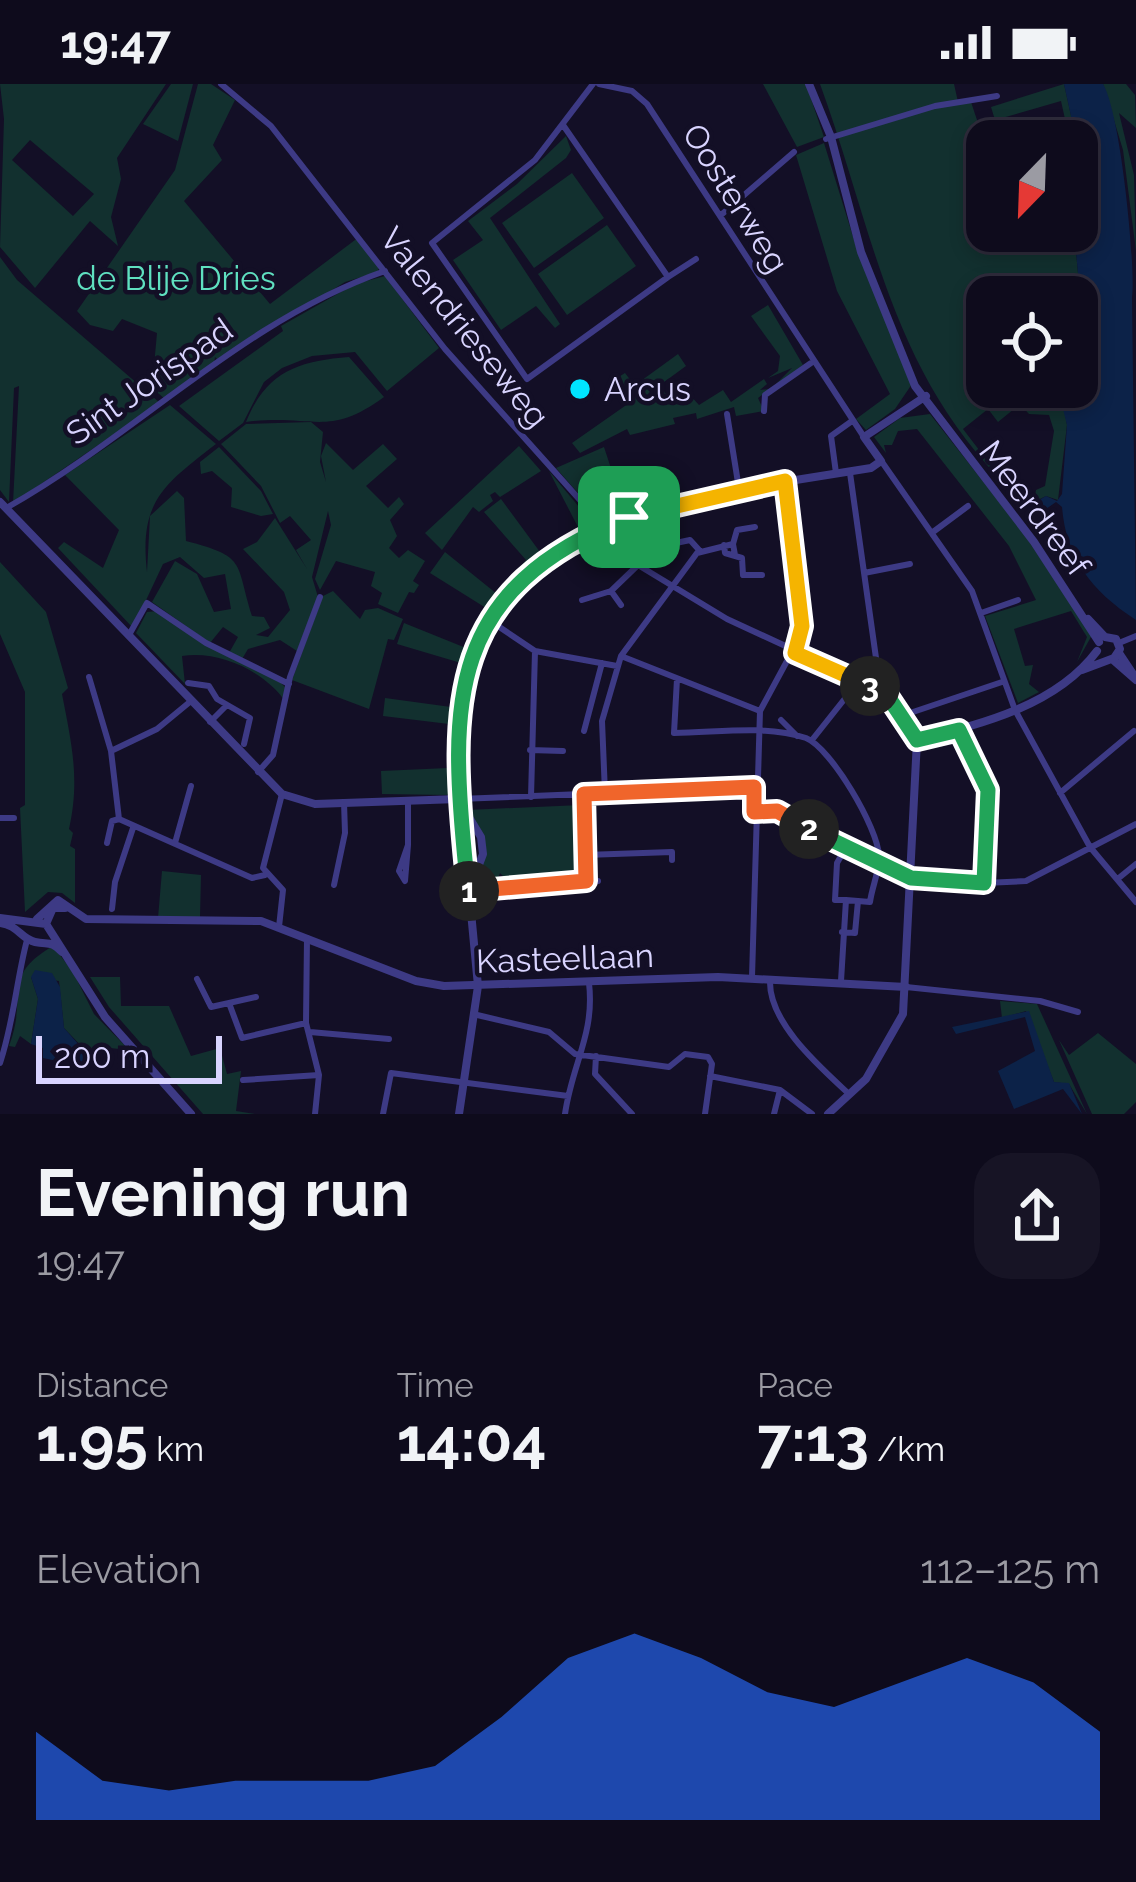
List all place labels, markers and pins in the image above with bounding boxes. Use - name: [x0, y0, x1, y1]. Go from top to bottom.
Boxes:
- place label: Arcus: [604, 370, 691, 409]
- marker: Arcus: [567, 376, 593, 402]
- pin: [578, 466, 680, 568]
- pin: 3: [840, 656, 900, 716]
- pin: 2: [779, 799, 839, 859]
- pin: 1: [439, 861, 499, 921]

